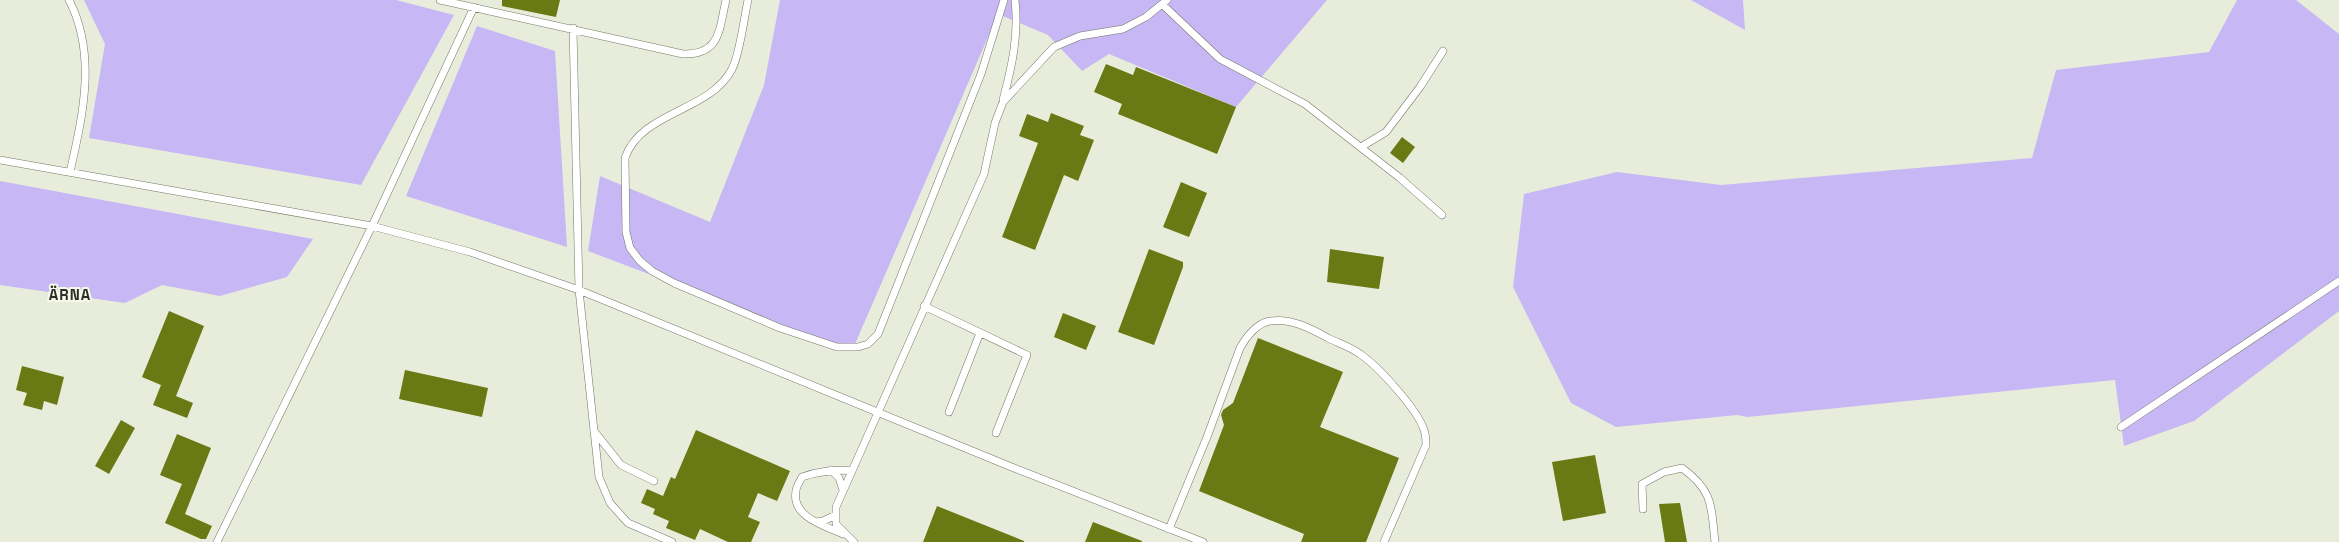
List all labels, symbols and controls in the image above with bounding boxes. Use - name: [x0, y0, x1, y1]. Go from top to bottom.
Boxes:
- district label: ÄRNA: [49, 285, 91, 304]

